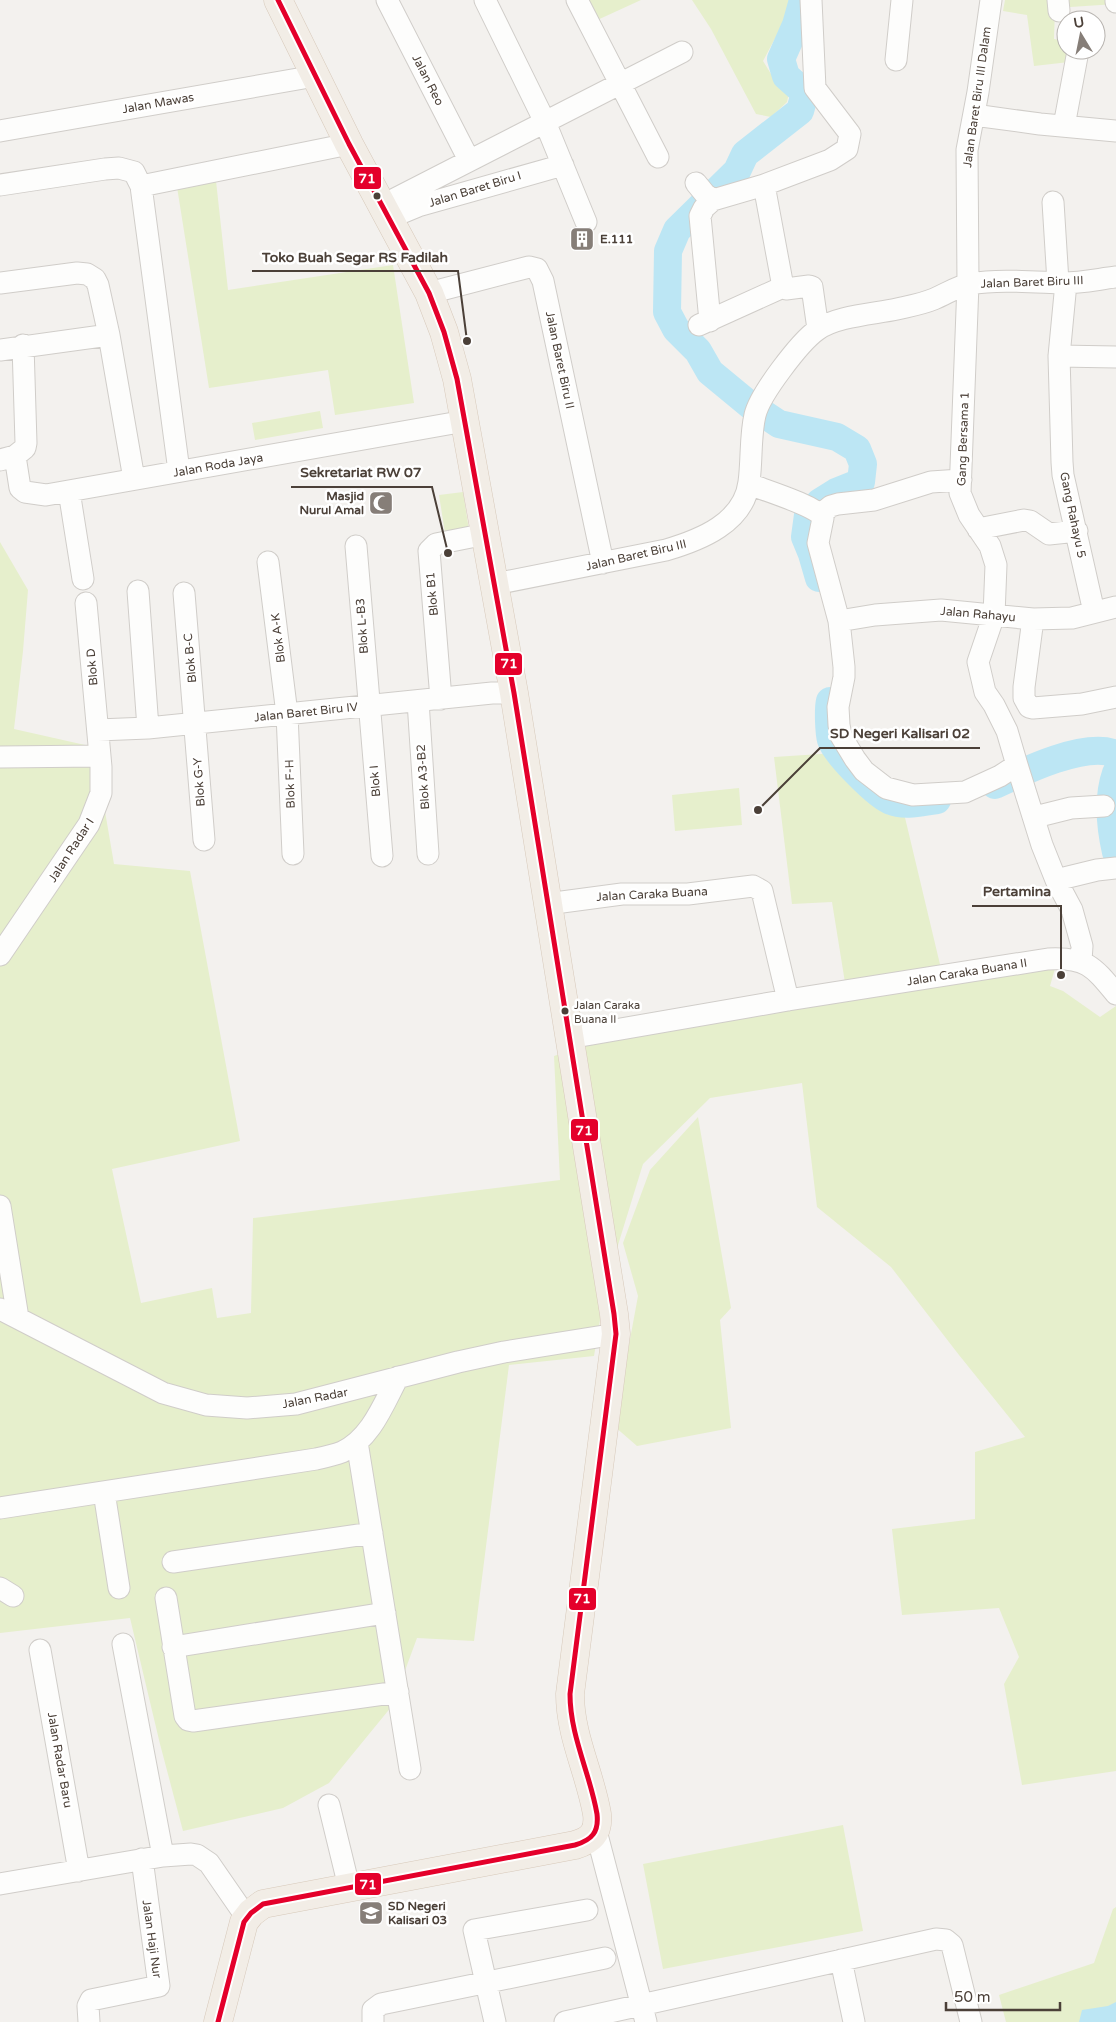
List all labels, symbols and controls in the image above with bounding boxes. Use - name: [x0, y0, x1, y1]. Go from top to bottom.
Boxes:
- north arrow: [1056, 10, 1106, 60]
- text: U: [1072, 13, 1086, 32]
- street label: Jalan Baret Biru III Dalam: [960, 25, 994, 169]
- street label: Jalan Reo: [409, 52, 447, 108]
- street label: Jalan Mawas: [121, 90, 195, 116]
- line badge: 71: [353, 166, 382, 190]
- street label: Jalan Baret Biru I: [427, 168, 523, 210]
- text: 71: [358, 170, 376, 187]
- unlabelled marker: [372, 191, 382, 201]
- building icon: E.111: [569, 226, 595, 252]
- place label: E.111: [600, 232, 633, 246]
- callout: Toko Buah Segar RS Fadilah: [252, 242, 458, 271]
- text: Toko Buah Segar RS Fadilah: [261, 249, 448, 266]
- street label: Jalan Baret Biru III: [980, 273, 1084, 291]
- street label: Jalan Baret Biru II: [543, 310, 577, 410]
- street label: Gang Bersama 1: [954, 392, 972, 486]
- street label: Jalan Roda Jaya: [172, 450, 264, 480]
- callout: Sekretariat RW 07: [291, 458, 432, 487]
- text: Sekretariat RW 07: [300, 464, 422, 481]
- street label: Gang Rahayu 5: [1057, 471, 1089, 559]
- place label: Masjid Nurul Amal: [300, 489, 364, 517]
- mosque icon: Masjid Nurul Amal: [368, 490, 394, 516]
- street label: Jalan Baret Biru III: [584, 537, 688, 573]
- street label: Blok B1: [423, 571, 441, 617]
- street label: Blok L-B3: [353, 598, 371, 654]
- street label: Jalan Rahayu: [940, 604, 1016, 624]
- street label: Blok A-K: [268, 612, 288, 664]
- street label: Blok B-C: [181, 633, 199, 683]
- street label: Blok D: [83, 648, 101, 686]
- line badge: 71: [494, 652, 523, 676]
- text: 71: [500, 655, 518, 672]
- street label: Jalan Baret Biru IV: [253, 700, 359, 724]
- callout: SD Negeri Kalisari 02: [820, 719, 980, 748]
- text: SD Negeri Kalisari 02: [830, 725, 970, 742]
- street label: Blok A3-B2: [414, 744, 432, 810]
- street label: Blok G-Y: [190, 757, 208, 807]
- street label: Blok F-H: [282, 759, 298, 809]
- street label: Blok I: [367, 765, 383, 797]
- street label: Jalan Radar I: [45, 815, 97, 885]
- callout: Pertamina: [972, 877, 1061, 906]
- text: Pertamina: [983, 883, 1051, 900]
- street label: Jalan Caraka Buana: [596, 884, 708, 904]
- street label: Jalan Caraka Buana II: [906, 956, 1028, 988]
- place label: Jalan Caraka Buana II: [574, 999, 640, 1026]
- marker: Jalan Caraka Buana II: [560, 1006, 570, 1016]
- line badge: 71: [570, 1118, 599, 1142]
- text: 71: [575, 1122, 593, 1139]
- street label: Jalan Radar: [281, 1385, 349, 1411]
- line badge: 71: [568, 1587, 597, 1611]
- text: 71: [573, 1590, 591, 1607]
- street label: Jalan Radar Baru: [45, 1711, 75, 1809]
- line badge: 71: [354, 1872, 382, 1896]
- text: 71: [359, 1876, 377, 1893]
- street label: Jalan Haji Nur: [140, 1899, 164, 1979]
- place label: SD Negeri Kalisari 03: [388, 1899, 447, 1927]
- school or university icon: SD Negeri Kalisari 03: [358, 1900, 384, 1926]
- scale bar: [946, 1980, 1060, 2012]
- text: 50 m: [954, 1988, 991, 2006]

